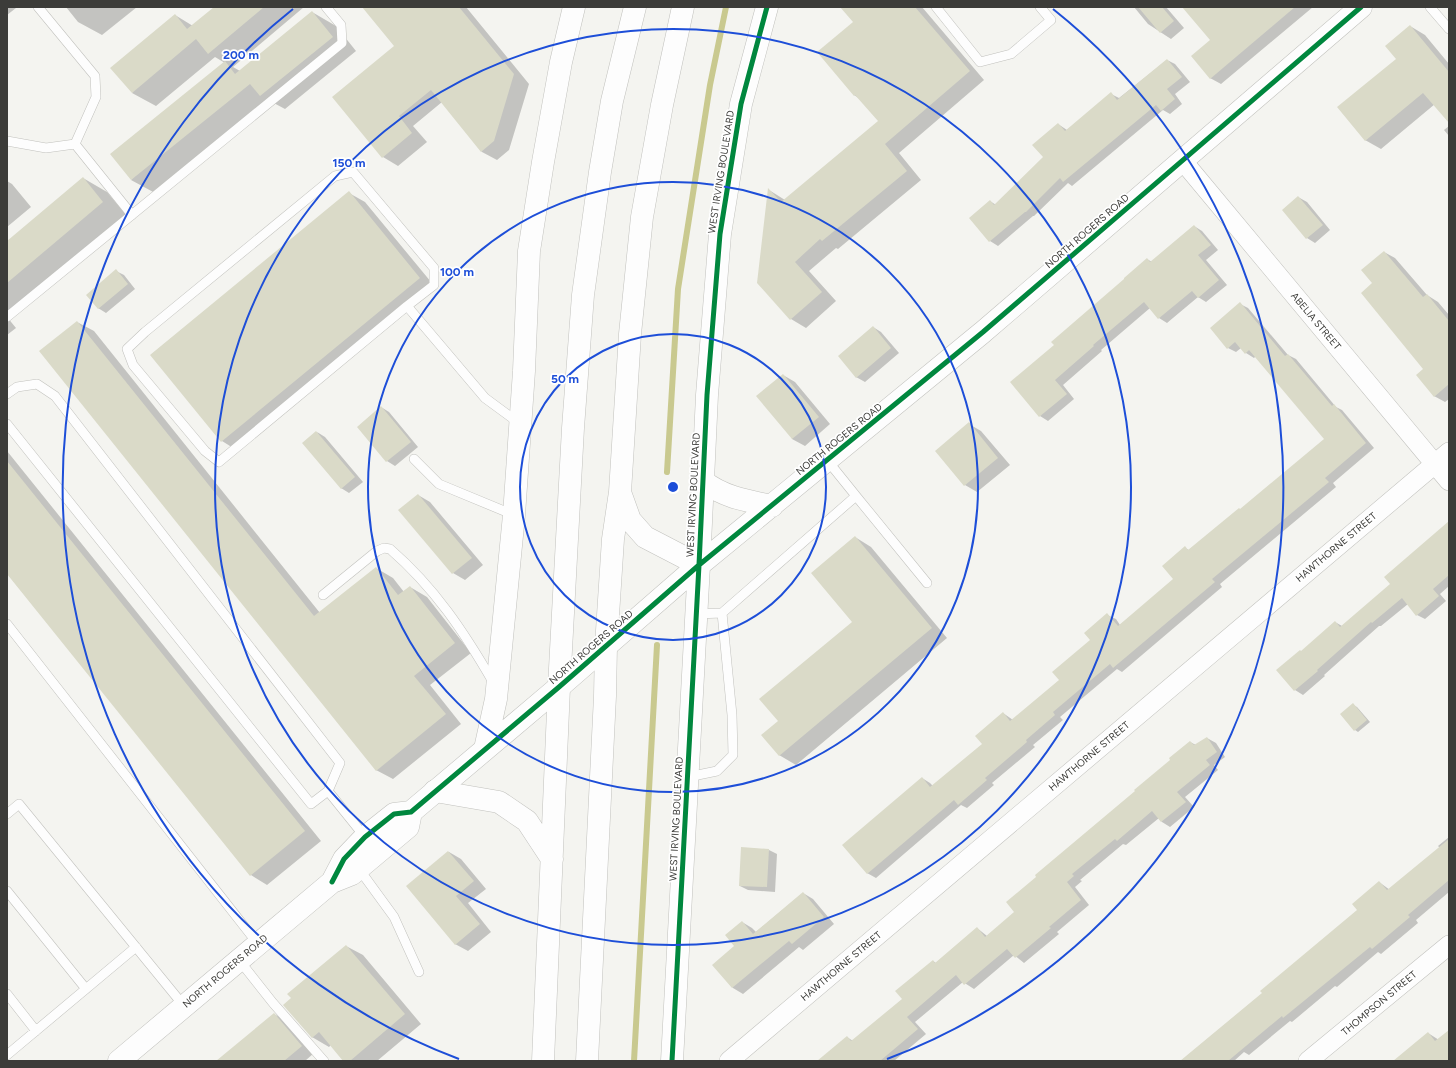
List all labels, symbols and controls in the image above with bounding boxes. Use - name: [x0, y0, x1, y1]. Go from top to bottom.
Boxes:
- text: 200 m: [223, 48, 259, 62]
- street label: WEST IRVING BOULEVARD: [705, 109, 737, 235]
- text: 150 m: [332, 156, 366, 170]
- street label: NORTH ROGERS ROAD: [1042, 191, 1132, 271]
- text: 100 m: [440, 265, 474, 279]
- street label: ABELIA STREET: [1288, 290, 1344, 353]
- text: 50 m: [551, 372, 579, 386]
- street label: NORTH ROGERS ROAD: [793, 400, 885, 478]
- street label: WEST IRVING BOULEVARD: [683, 432, 703, 558]
- centre of rings: [666, 480, 680, 494]
- street label: HAWTHORNE STREET: [1293, 509, 1380, 585]
- street label: NORTH ROGERS ROAD: [546, 607, 636, 687]
- street label: HAWTHORNE STREET: [1046, 718, 1133, 794]
- street label: WEST IRVING BOULEVARD: [666, 756, 686, 882]
- street label: HAWTHORNE STREET: [798, 928, 885, 1004]
- street label: NORTH ROGERS ROAD: [180, 931, 270, 1010]
- street label: THOMPSON STREET: [1339, 967, 1420, 1038]

